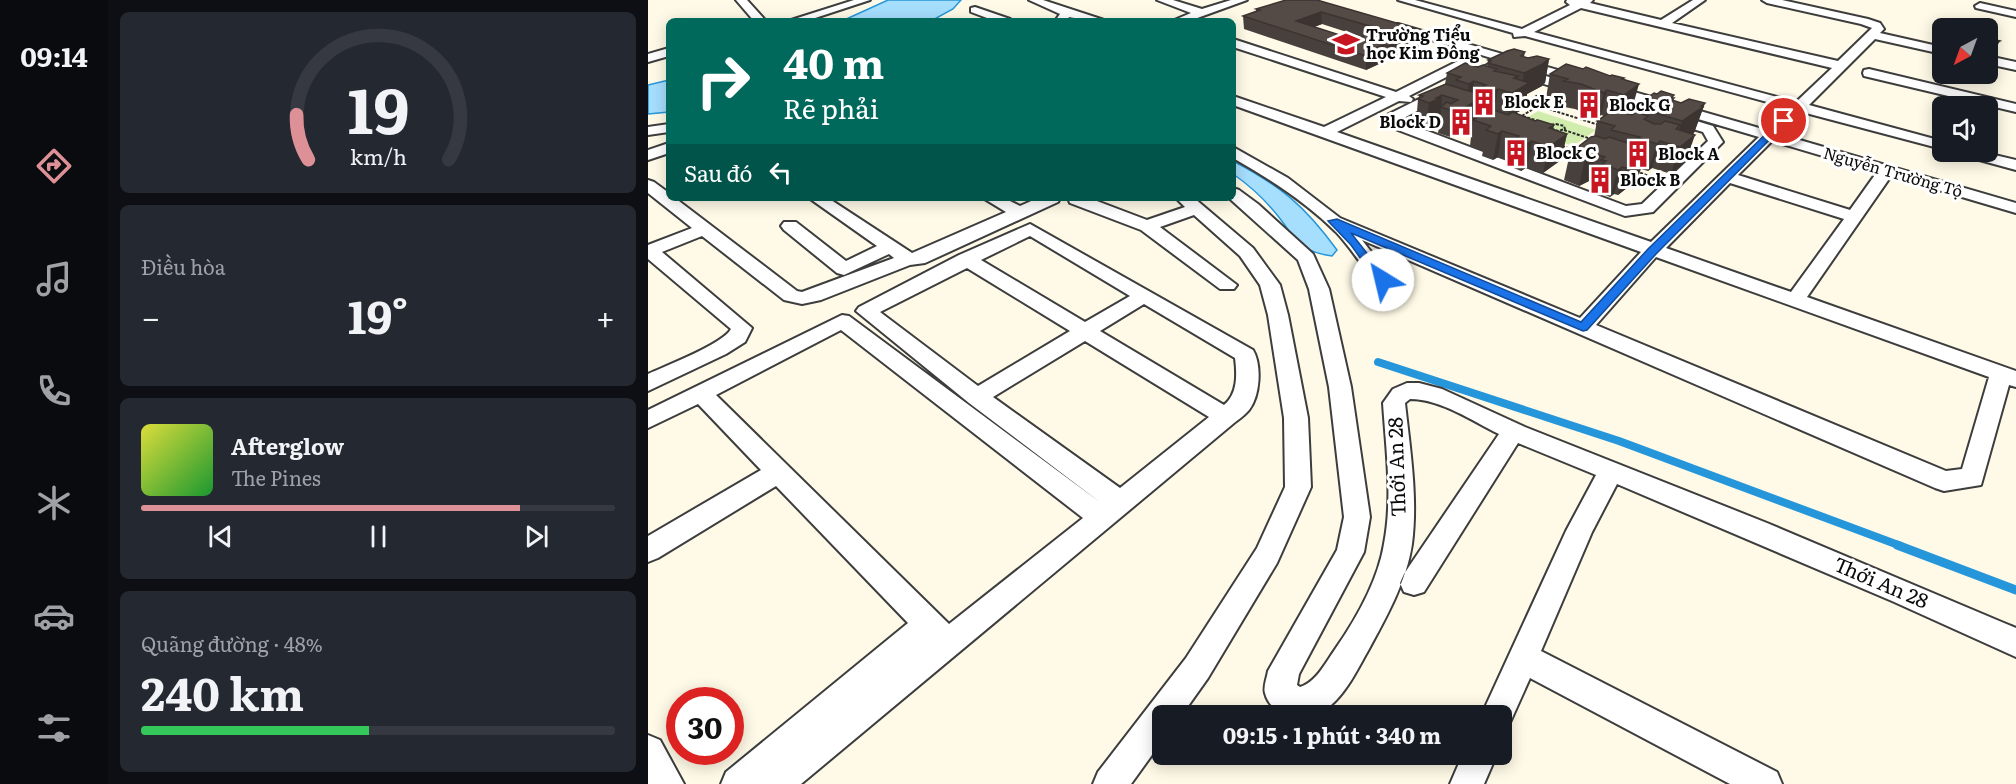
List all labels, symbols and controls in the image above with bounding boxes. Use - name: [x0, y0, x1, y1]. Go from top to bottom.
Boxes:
- north arrow: [1932, 18, 1998, 84]
- map controls: [1932, 18, 1998, 162]
- place label: Trường Tiểu học Kim Đồng: [1366, 22, 1480, 64]
- school or university icon: Trường Tiểu học Kim Đồng: [1331, 29, 1361, 59]
- text: 40 m: [783, 30, 884, 92]
- text: 09:14: [20, 35, 88, 75]
- icon: right: [684, 42, 762, 120]
- text: 19: [347, 61, 409, 153]
- text: Rẽ phải: [783, 87, 879, 127]
- building icon: Block E: [1469, 87, 1499, 117]
- place label: Block E: [1504, 89, 1564, 113]
- building icon: Block G: [1574, 90, 1604, 120]
- place label: Block G: [1609, 92, 1671, 116]
- pin: [1758, 95, 1809, 146]
- button: sound: [1932, 96, 1998, 162]
- icon: arrive: [1767, 104, 1800, 137]
- building icon: Block D: [1446, 107, 1476, 137]
- place label: Block D: [1379, 109, 1441, 133]
- building icon: Block C: [1501, 138, 1531, 168]
- building icon: Block A: [1623, 139, 1653, 169]
- text: km/h: [349, 140, 407, 172]
- place label: Block C: [1536, 140, 1597, 164]
- street label: Nguyễn Trường Tộ: [1821, 140, 1966, 202]
- place label: Block A: [1658, 141, 1719, 165]
- icon: directions: [33, 145, 75, 187]
- text: Sau đó: [684, 156, 752, 189]
- icon: left: [764, 156, 797, 189]
- building icon: Block B: [1585, 165, 1615, 195]
- place label: Block B: [1620, 167, 1680, 191]
- position arrow: [1351, 248, 1415, 312]
- text: Điều hòa: [141, 251, 226, 281]
- icon: music: [33, 258, 75, 300]
- text: 19°: [348, 281, 408, 348]
- text: −: [141, 291, 160, 340]
- text: +: [596, 291, 615, 340]
- icon: phone: [33, 370, 75, 412]
- street label: Thới An 28: [1378, 416, 1412, 518]
- text: Afterglow: [231, 429, 344, 462]
- text: The Pines: [231, 462, 321, 492]
- icon: climate: [33, 482, 75, 524]
- icon: previous: [204, 520, 237, 553]
- icon: pause: [362, 520, 395, 553]
- icon: next: [520, 520, 553, 553]
- street label: Thới An 28: [1830, 548, 1934, 615]
- icon: car: [33, 595, 75, 637]
- text: Quãng đường · 48%: [141, 628, 323, 658]
- text: 240 km: [141, 658, 304, 725]
- speed limit sign: 30: [666, 687, 744, 765]
- icon: filters: [33, 707, 75, 749]
- text: 09:15 · 1 phút · 340 m: [1223, 718, 1441, 751]

